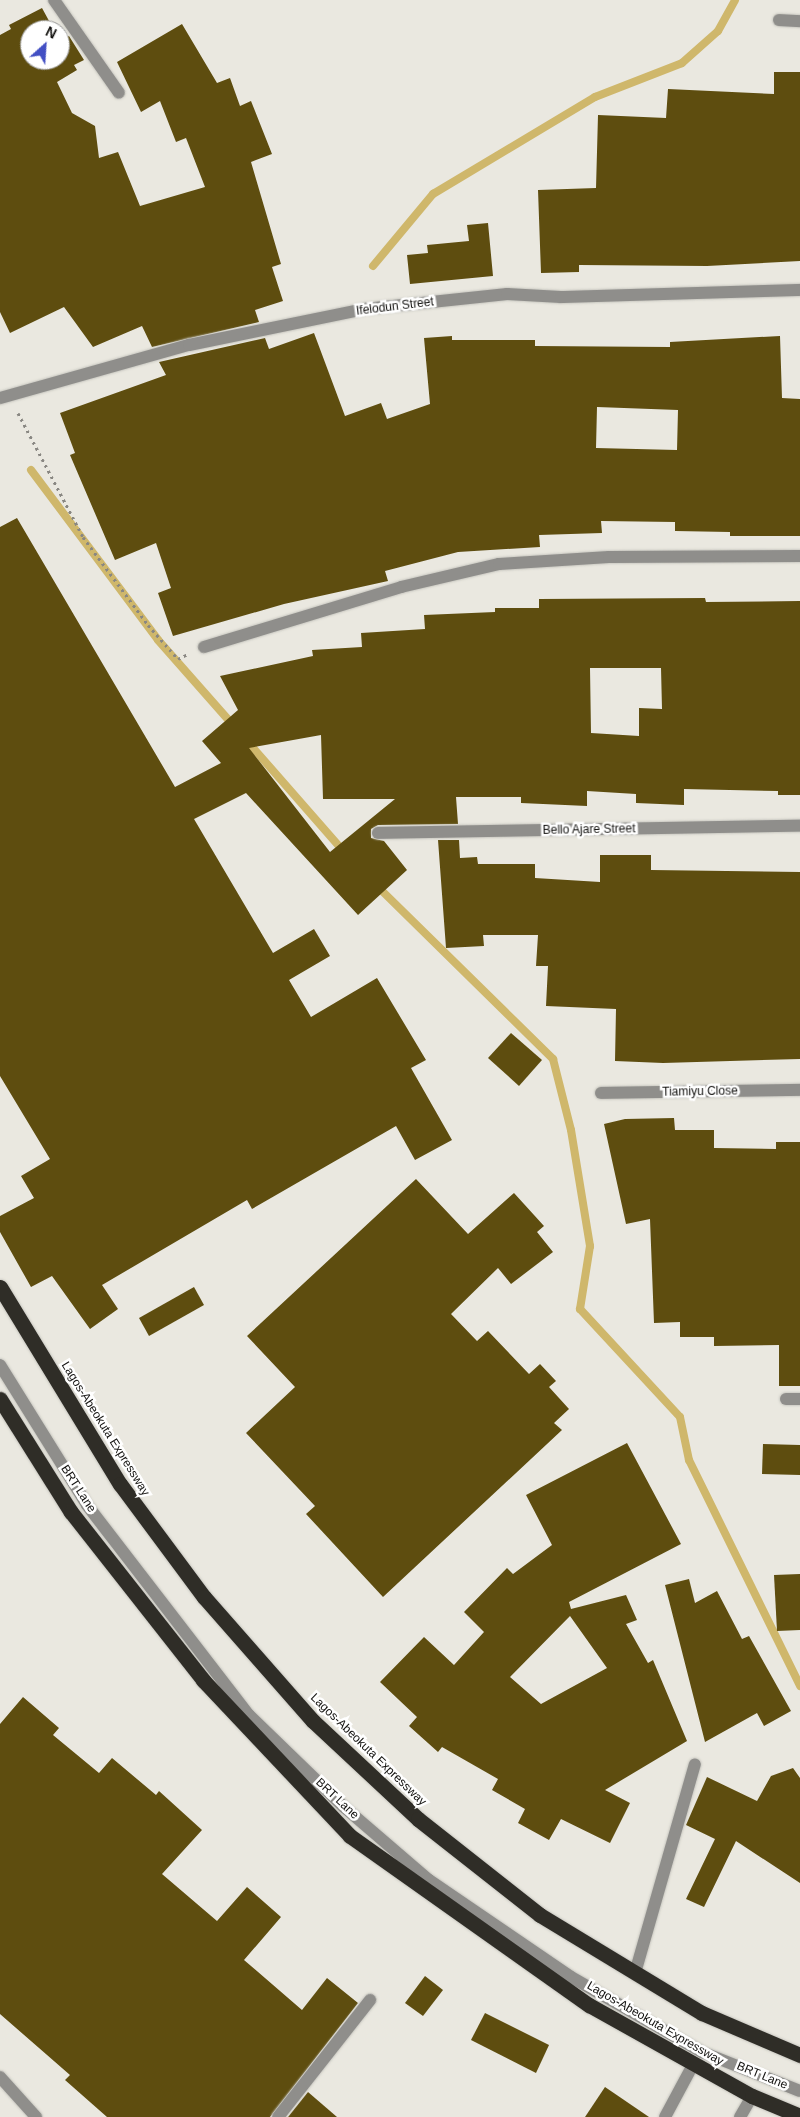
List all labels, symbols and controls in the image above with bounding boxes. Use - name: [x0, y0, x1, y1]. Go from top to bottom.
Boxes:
- north arrow: [20, 20, 70, 70]
- text: N: [43, 23, 59, 42]
- street label: Ifelodun Street: [355, 295, 435, 319]
- street label: Bello Ajare Street: [542, 822, 636, 838]
- street label: Tiamiyu Close: [662, 1084, 738, 1100]
- street label: Lagos-Abeokuta Expressway: [58, 1359, 152, 1499]
- street label: BRT Lane: [57, 1463, 99, 1515]
- street label: Lagos-Abeokuta Expressway: [307, 1691, 429, 1809]
- street label: BRT Lane: [312, 1775, 362, 1823]
- street label: Lagos-Abeokuta Expressway: [584, 1979, 726, 2069]
- street label: BRT Lane: [734, 2059, 790, 2093]

